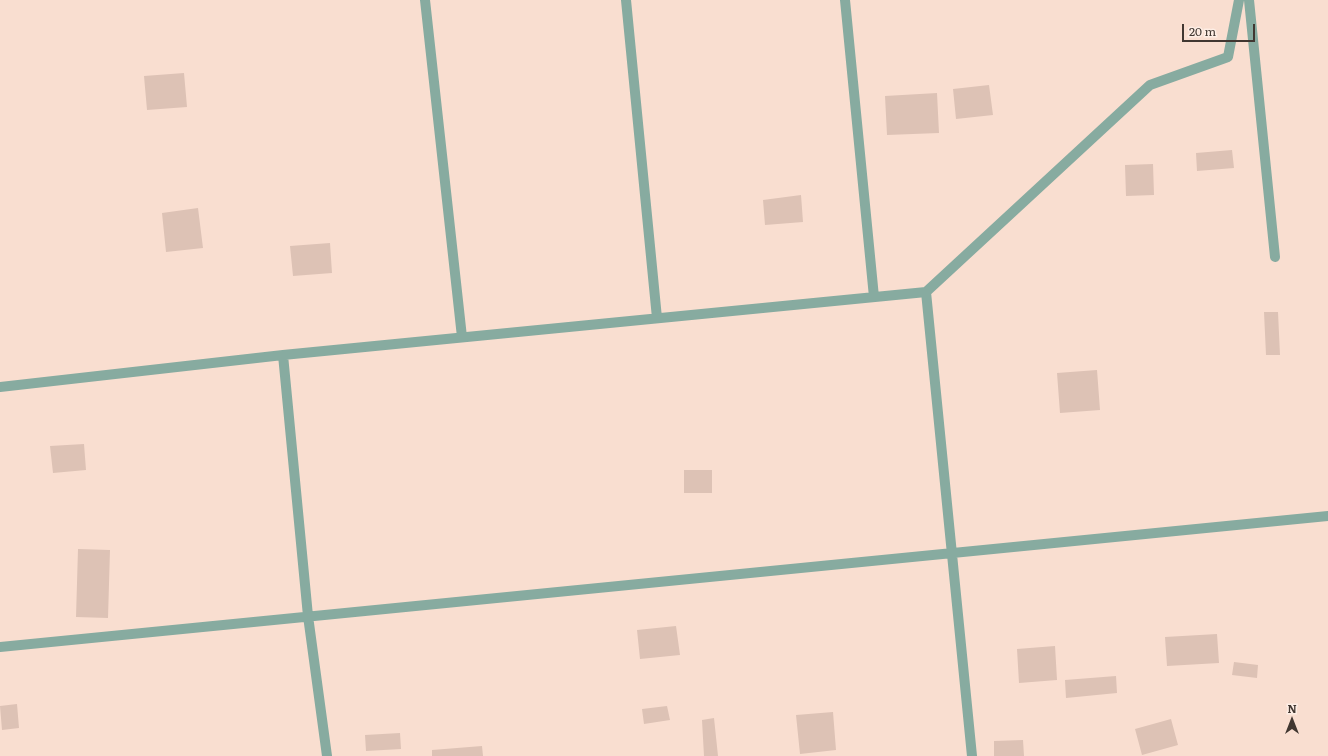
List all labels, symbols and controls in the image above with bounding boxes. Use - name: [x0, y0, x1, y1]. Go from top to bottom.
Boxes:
- scale bar: [1184, 16, 1257, 42]
- text: 20 m: [1189, 22, 1216, 40]
- north arrow: [1272, 700, 1312, 740]
- text: N: [1287, 700, 1297, 716]

